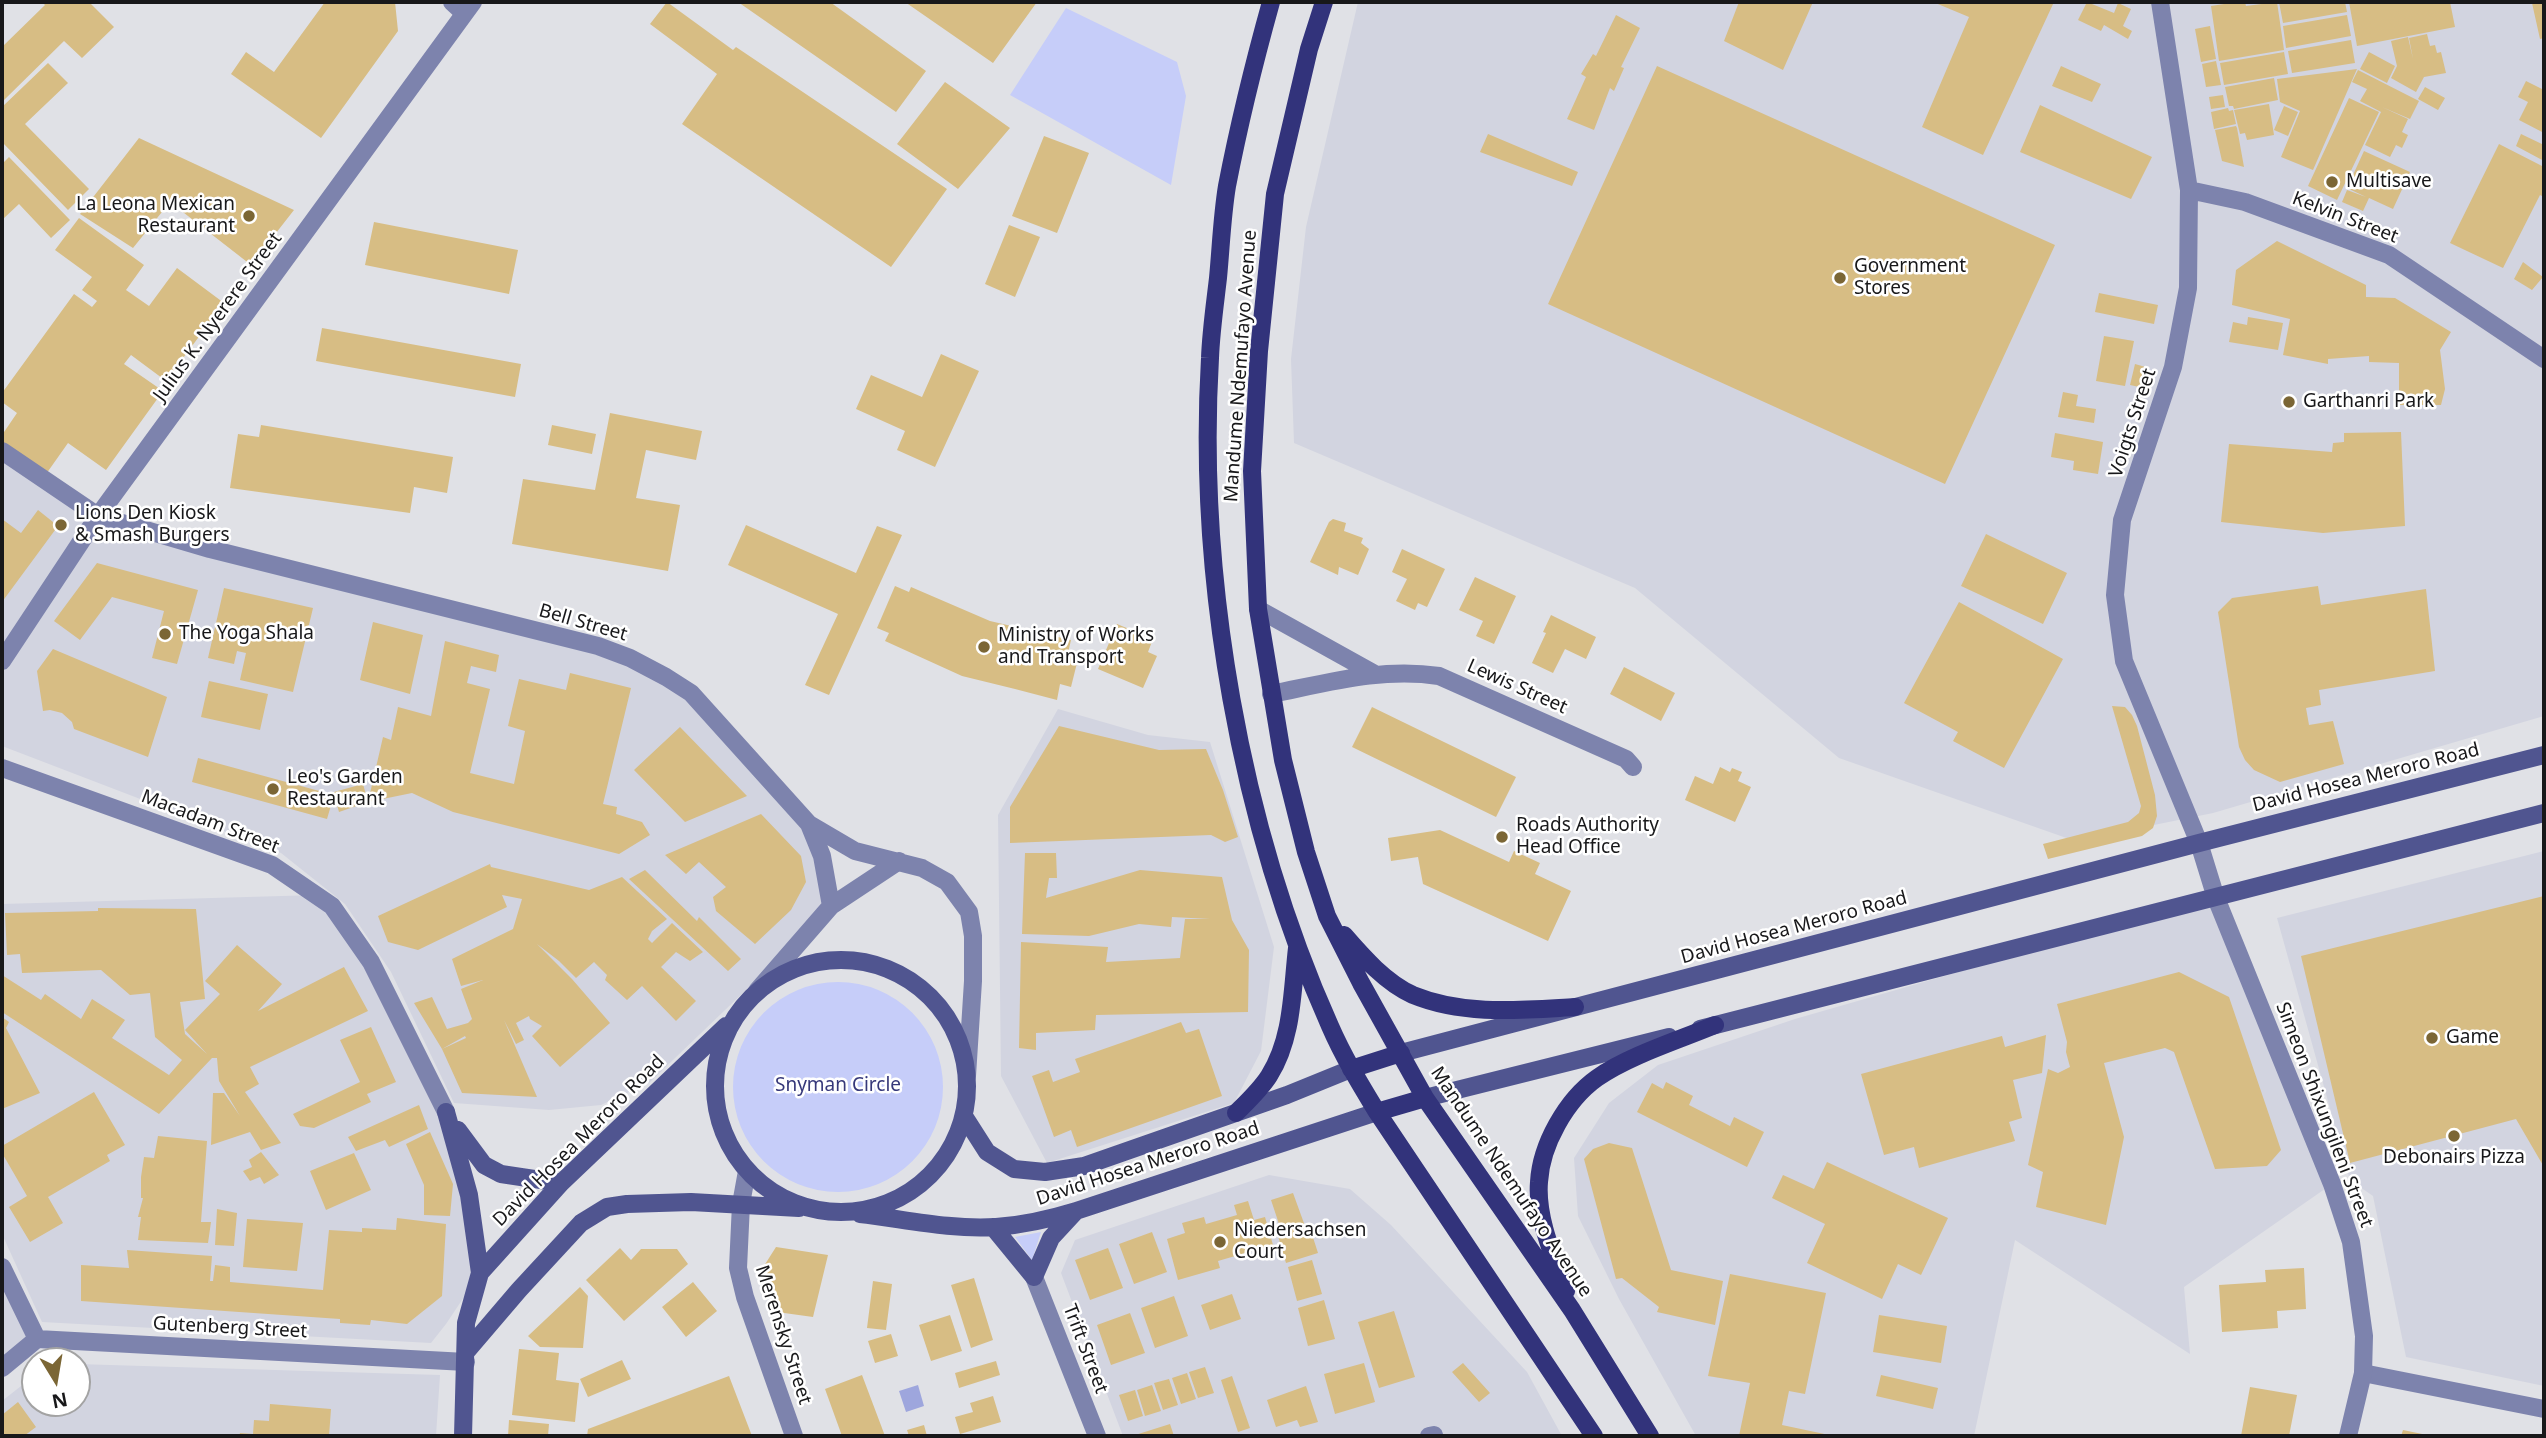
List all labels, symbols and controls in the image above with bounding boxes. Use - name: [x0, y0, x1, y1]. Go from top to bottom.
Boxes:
- place label: Multisave: [2346, 171, 2432, 193]
- marker: Multisave: [2324, 174, 2340, 190]
- street label: Kelvin Street: [2289, 187, 2401, 249]
- place label: La Leona Mexican Restaurant: [76, 194, 235, 238]
- marker: La Leona Mexican Restaurant: [241, 208, 257, 224]
- street label: Julius K. Nyerere Street: [149, 228, 287, 406]
- street label: Mandume Ndemufayo Avenue: [1220, 229, 1262, 503]
- place label: Government Stores: [1854, 256, 1966, 300]
- marker: Government Stores: [1832, 270, 1848, 286]
- street label: Voigts Street: [2105, 366, 2161, 480]
- place label: Garthanri Park: [2303, 391, 2434, 413]
- marker: Garthanri Park: [2281, 394, 2297, 410]
- place label: Lions Den Kiosk & Smash Burgers: [75, 503, 230, 547]
- marker: Lions Den Kiosk & Smash Burgers: [53, 517, 69, 533]
- street label: Bell Street: [536, 600, 630, 646]
- place label: The Yoga Shala: [179, 623, 314, 645]
- place label: Ministry of Works and Transport: [998, 625, 1154, 669]
- marker: The Yoga Shala: [157, 626, 173, 642]
- marker: Ministry of Works and Transport: [976, 639, 992, 655]
- street label: Lewis Street: [1463, 655, 1571, 719]
- street label: David Hosea Meroro Road: [2250, 739, 2482, 817]
- place label: Leo's Garden Restaurant: [287, 767, 403, 811]
- marker: Leo's Garden Restaurant: [265, 781, 281, 797]
- street label: Macadam Street: [138, 785, 282, 859]
- place label: Roads Authority Head Office: [1516, 815, 1659, 859]
- marker: Roads Authority Head Office: [1494, 829, 1510, 845]
- street label: David Hosea Meroro Road: [1678, 887, 1910, 969]
- street label: Simeon Shixungileni Street: [2270, 999, 2378, 1231]
- place label: Game: [2446, 1027, 2499, 1049]
- marker: Game: [2424, 1030, 2440, 1046]
- street label: David Hosea Meroro Road: [489, 1051, 669, 1231]
- street label: Mandume Ndemufayo Avenue: [1425, 1063, 1597, 1301]
- park label: Snyman Circle: [775, 1075, 901, 1097]
- street label: David Hosea Meroro Road: [1034, 1117, 1262, 1211]
- marker: Debonairs Pizza: [2446, 1128, 2462, 1144]
- place label: Debonairs Pizza: [2383, 1147, 2525, 1169]
- place label: Niedersachsen Court: [1234, 1220, 1366, 1264]
- marker: Niedersachsen Court: [1212, 1234, 1228, 1250]
- street label: Merensky Street: [750, 1263, 816, 1407]
- street label: Trift Street: [1058, 1301, 1112, 1397]
- street label: Gutenberg Street: [152, 1313, 308, 1343]
- north arrow: [21, 1347, 91, 1417]
- text: N: [50, 1386, 70, 1415]

